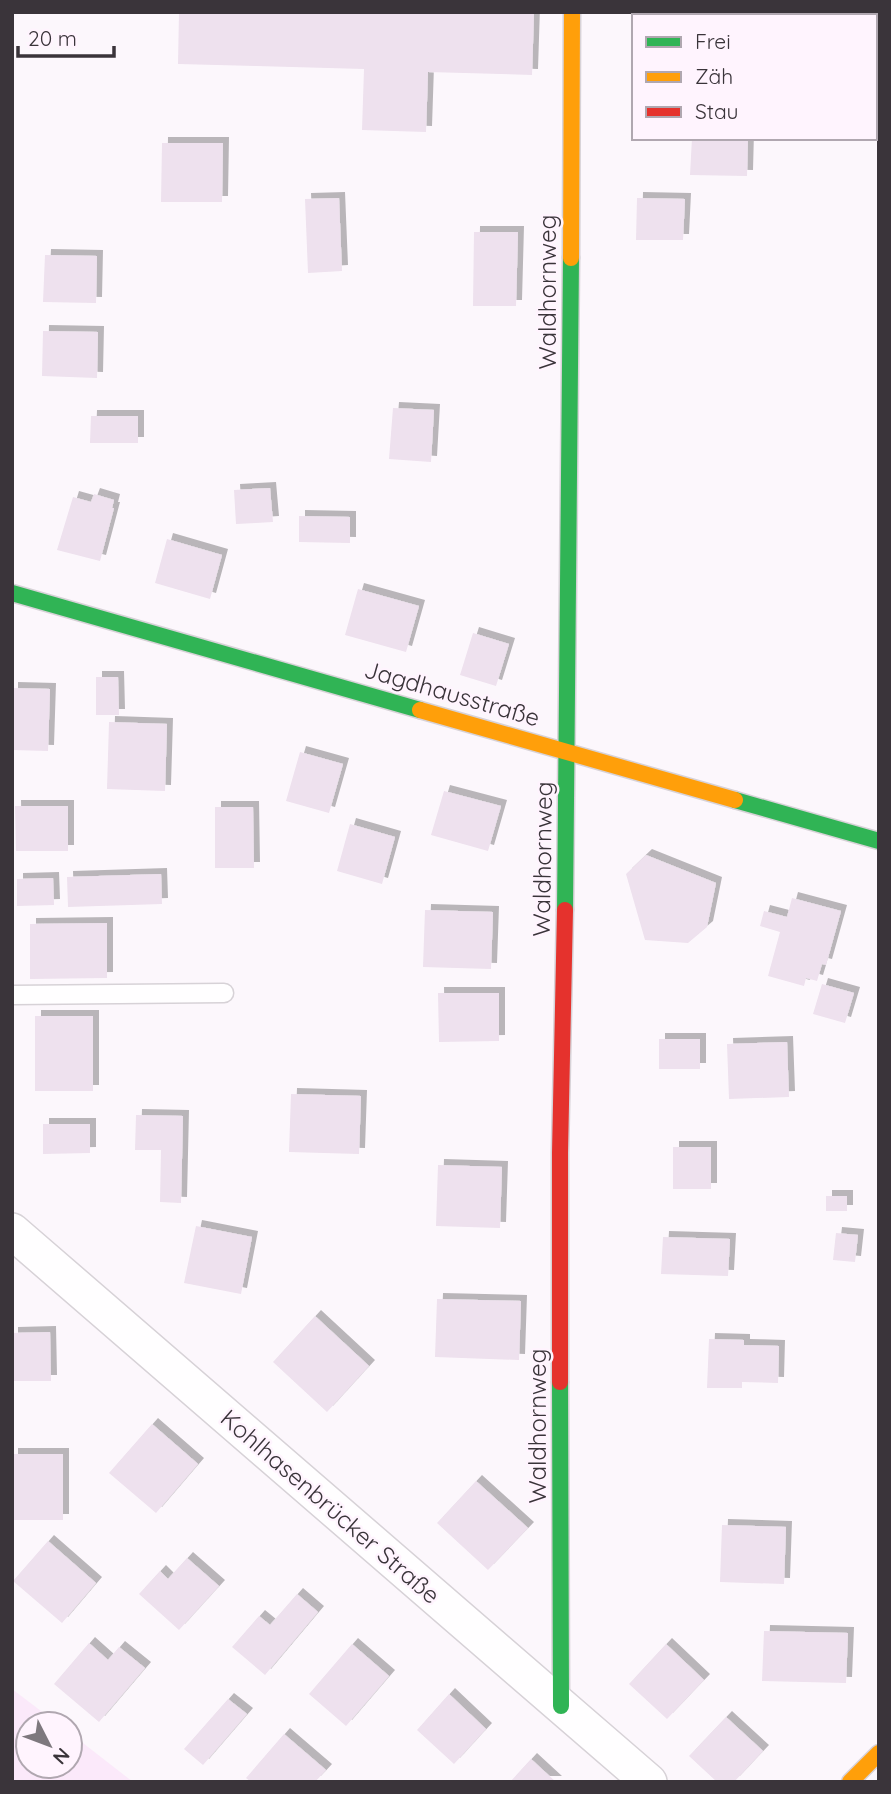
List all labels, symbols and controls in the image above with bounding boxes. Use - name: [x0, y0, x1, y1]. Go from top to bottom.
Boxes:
- scale bar: [18, 14, 114, 58]
- legend: [632, 14, 877, 140]
- text: 20 m: [28, 25, 77, 51]
- text: Frei: [695, 28, 731, 54]
- text: Zäh: [695, 63, 733, 89]
- text: Stau: [695, 98, 738, 124]
- street label: Waldhornweg: [532, 214, 562, 370]
- street label: Jagdhausstraße: [361, 654, 543, 732]
- street label: Waldhornweg: [526, 781, 558, 937]
- street label: Waldhornweg: [522, 1348, 552, 1504]
- street label: Kohlhasenbrücker Straße: [215, 1403, 447, 1610]
- north arrow: [14, 1710, 84, 1780]
- text: N: [48, 1743, 75, 1770]

